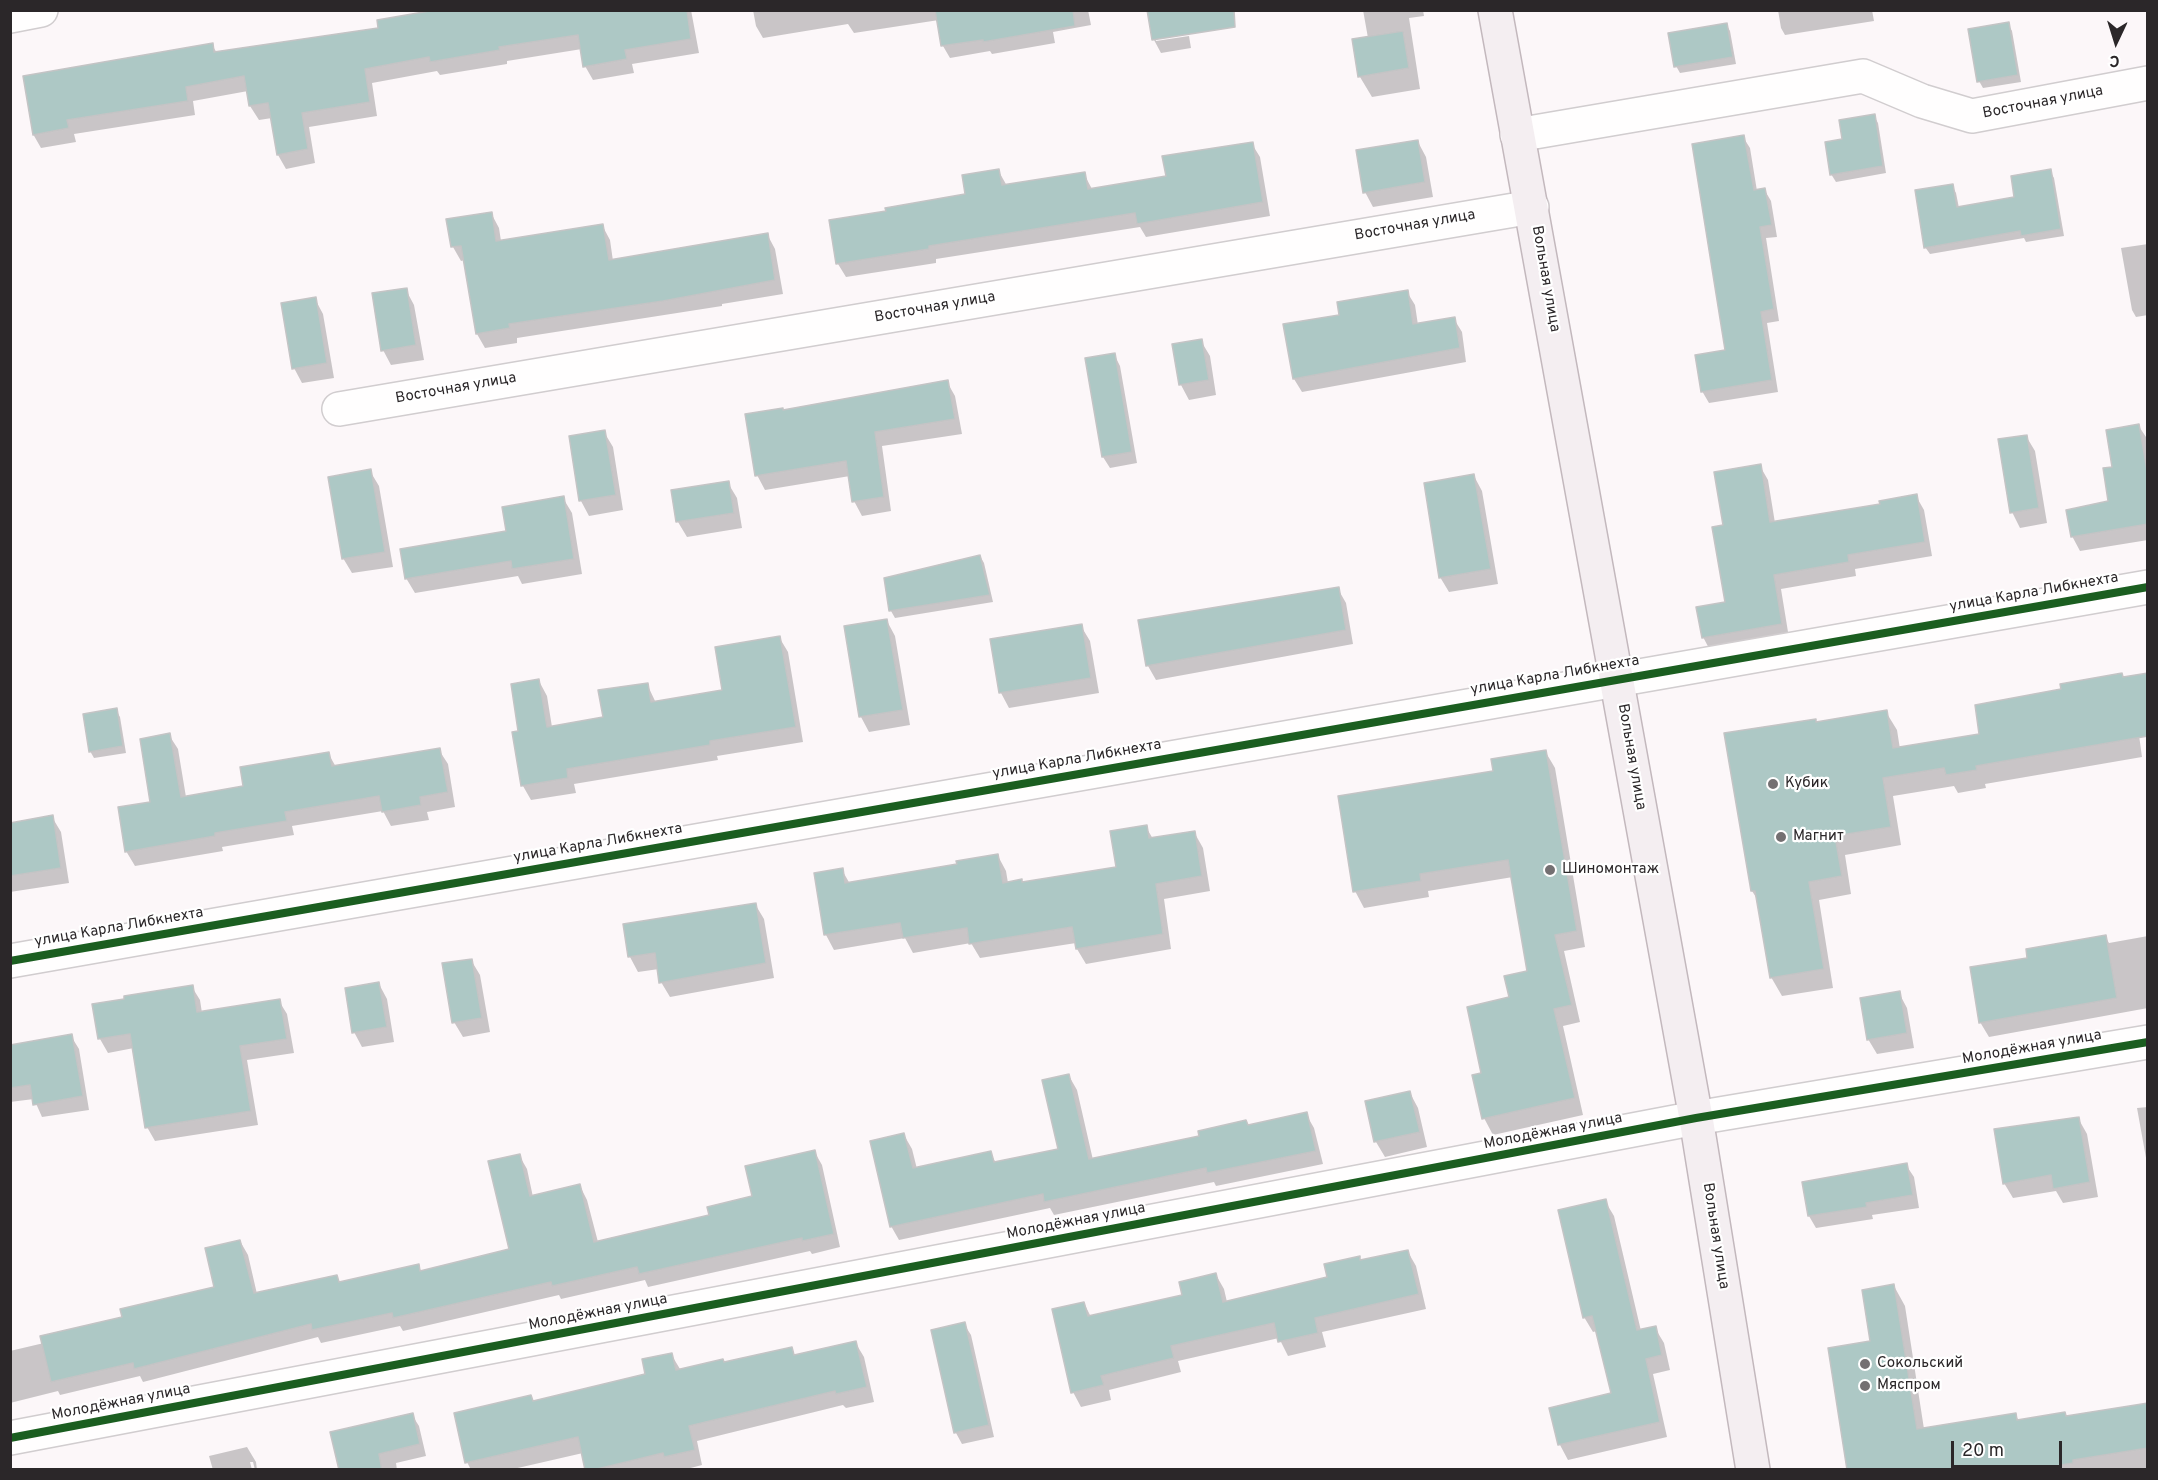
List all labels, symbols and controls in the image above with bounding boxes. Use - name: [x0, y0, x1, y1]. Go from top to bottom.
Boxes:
- north arrow: [2086, 12, 2146, 72]
- text: С: [2109, 50, 2121, 70]
- street label: Восточная улица: [1981, 83, 2105, 123]
- street label: Восточная улица: [1353, 207, 1477, 245]
- street label: Вольная улица: [1527, 225, 1563, 333]
- street label: Восточная улица: [873, 289, 997, 327]
- street label: Восточная улица: [394, 370, 518, 408]
- street label: улица Карла Либкнехта: [1948, 569, 2120, 617]
- street label: улица Карла Либкнехта: [1469, 652, 1641, 700]
- street label: Вольная улица: [1613, 703, 1649, 811]
- street label: улица Карла Либкнехта: [991, 736, 1163, 784]
- place label: Кубик: [1785, 775, 1828, 793]
- marker: Кубик: [1766, 777, 1780, 791]
- street label: улица Карла Либкнехта: [512, 820, 684, 868]
- place label: Магнит: [1793, 828, 1844, 846]
- marker: Магнит: [1774, 830, 1788, 844]
- place label: Шиномонтаж: [1562, 861, 1659, 879]
- marker: Шиномонтаж: [1543, 863, 1557, 877]
- street label: улица Карла Либкнехта: [33, 904, 205, 952]
- street label: Молодёжная улица: [1961, 1027, 2103, 1069]
- street label: Молодёжная улица: [1482, 1110, 1624, 1154]
- street label: Вольная улица: [1698, 1182, 1732, 1290]
- street label: Молодёжная улица: [1005, 1200, 1147, 1244]
- street label: Молодёжная улица: [527, 1291, 669, 1335]
- place label: Сокольский: [1877, 1355, 1963, 1373]
- marker: Сокольский: [1858, 1357, 1872, 1371]
- place label: Мяспром: [1877, 1377, 1941, 1395]
- marker: Мяспром: [1858, 1379, 1872, 1393]
- street label: Молодёжная улица: [50, 1381, 192, 1425]
- scale bar: [1954, 1429, 2065, 1467]
- text: 20 m: [1962, 1440, 2004, 1463]

